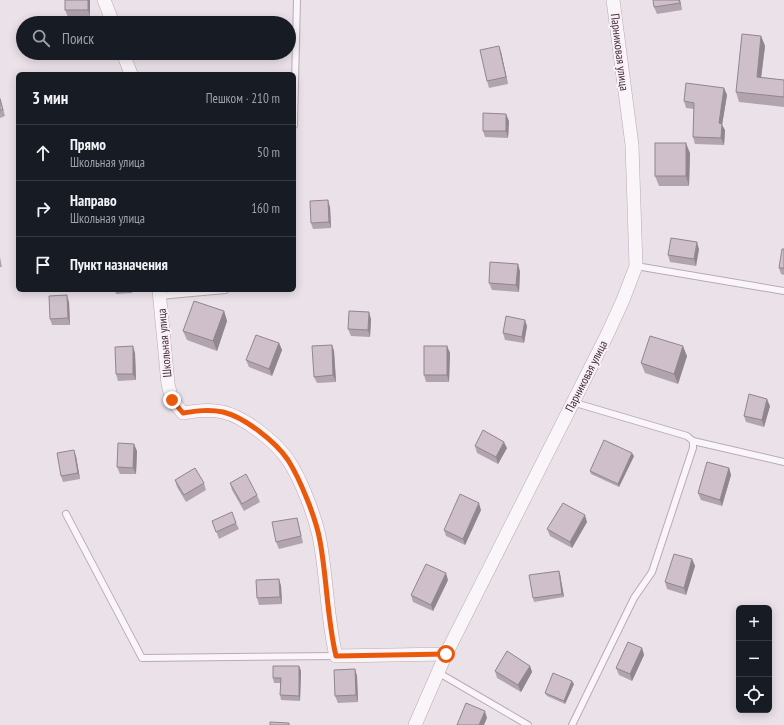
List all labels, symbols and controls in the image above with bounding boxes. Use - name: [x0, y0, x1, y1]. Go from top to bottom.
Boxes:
- street label: Парниковая улица: [608, 12, 632, 92]
- search box: [16, 16, 296, 60]
- icon: search: [30, 27, 52, 49]
- text: Поиск: [62, 29, 94, 48]
- text: 3 мин: [32, 87, 68, 109]
- text: Пешком · 210 m: [206, 90, 280, 107]
- text: Прямо: [70, 135, 106, 154]
- icon: ahead: [32, 142, 54, 164]
- text: 50 m: [257, 144, 280, 161]
- text: Школьная улица: [70, 154, 145, 171]
- text: Направо: [70, 191, 117, 210]
- icon: right: [32, 198, 54, 220]
- text: 160 m: [251, 200, 280, 217]
- text: Школьная улица: [70, 210, 145, 227]
- icon: arrive: [32, 254, 54, 276]
- text: Пункт назначения: [70, 255, 168, 274]
- street label: Школьная улица: [153, 308, 174, 378]
- street label: Парниковая улица: [562, 338, 610, 414]
- route end: [163, 391, 181, 409]
- map controls: [736, 605, 772, 713]
- button: +: [736, 605, 772, 641]
- button: −: [736, 641, 772, 677]
- route start: [437, 645, 455, 663]
- button: locate: [736, 677, 772, 713]

